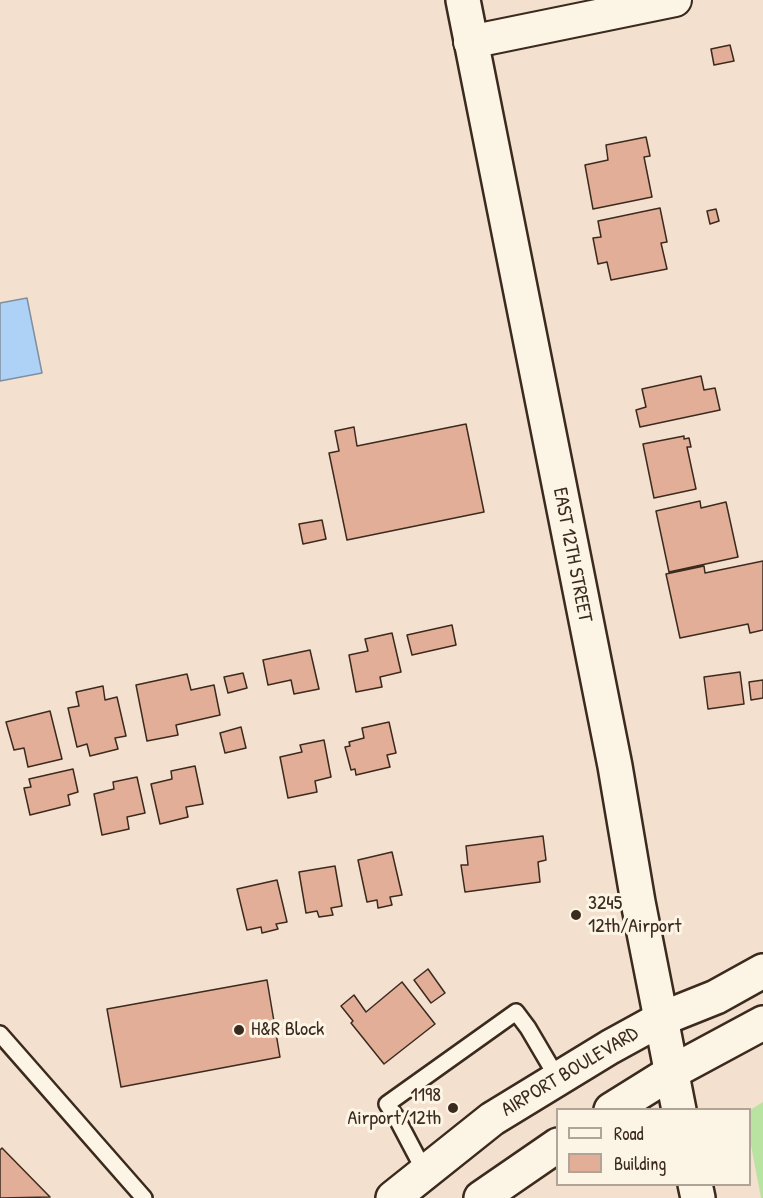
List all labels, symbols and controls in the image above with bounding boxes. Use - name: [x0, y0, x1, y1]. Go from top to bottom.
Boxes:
- street label: EAST 12TH STREET: [547, 486, 597, 624]
- place label: 3245 12th/Airport: [588, 892, 681, 939]
- marker: 3245 12th/Airport: [569, 908, 583, 922]
- place label: H&R Block: [251, 1018, 324, 1042]
- street label: AIRPORT BOULEVARD: [497, 1022, 643, 1122]
- marker: H&R Block: [232, 1023, 246, 1037]
- place label: 1198 Airport/12th: [348, 1084, 441, 1131]
- marker: 1198 Airport/12th: [446, 1101, 460, 1115]
- legend: [556, 1108, 751, 1186]
- text: Road: [614, 1121, 644, 1146]
- text: Building: [614, 1151, 666, 1176]

